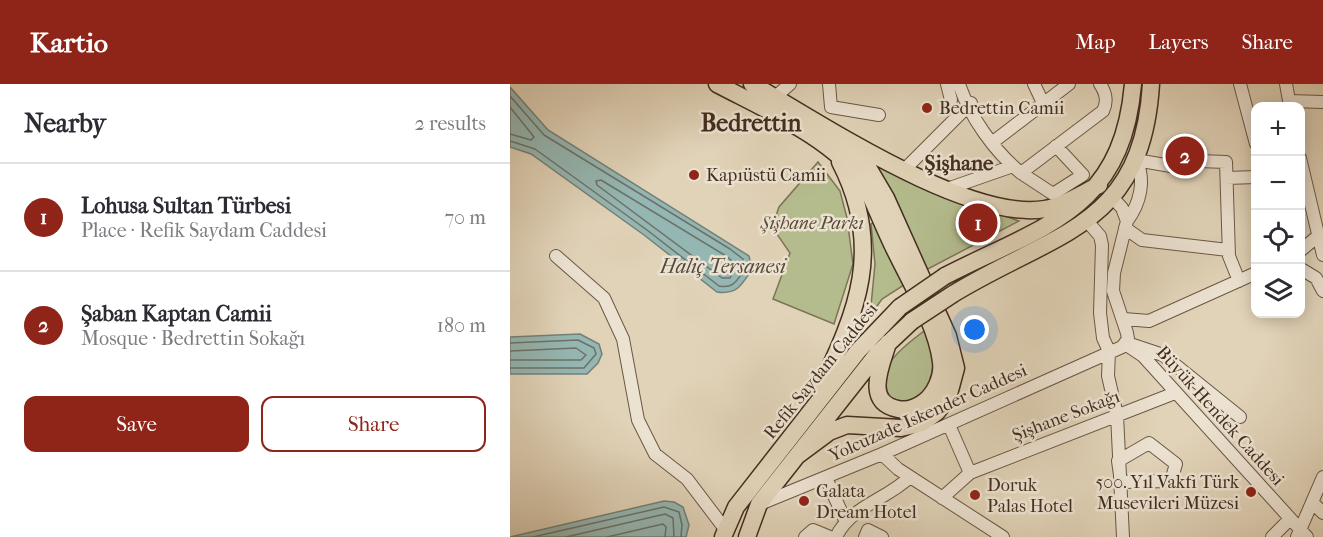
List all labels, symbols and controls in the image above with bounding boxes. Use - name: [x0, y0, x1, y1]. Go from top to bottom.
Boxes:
- text: Kartio: [30, 26, 108, 59]
- text: Map: [1075, 30, 1116, 54]
- text: Layers: [1149, 30, 1208, 54]
- text: Share: [1241, 30, 1293, 54]
- place label: Bedrettin Camii: [939, 98, 1065, 119]
- marker: Bedrettin Camii: [920, 101, 934, 115]
- map controls: [1251, 102, 1305, 318]
- button: +: [1251, 102, 1305, 156]
- text: Nearby: [24, 108, 106, 139]
- district label: Bedrettin: [701, 109, 802, 137]
- text: 2 results: [415, 112, 486, 135]
- pin: 2: [1166, 134, 1204, 178]
- district label: Şişhane: [925, 151, 994, 176]
- button: −: [1251, 156, 1305, 210]
- place label: Kapıüstü Camii: [706, 165, 827, 186]
- marker: Kapıüstü Camii: [687, 168, 701, 182]
- text: Lohusa Sultan Türbesi: [81, 193, 291, 219]
- pin: 1: [958, 200, 998, 246]
- text: 1: [40, 206, 47, 229]
- text: 70 m: [444, 206, 486, 229]
- button: locate: [1251, 210, 1305, 264]
- park label: Şişhane Parkı: [759, 213, 864, 234]
- text: Place · Refik Saydam Caddesi: [81, 219, 327, 242]
- water label: Haliç Tersanesi: [659, 255, 787, 278]
- button: layers: [1251, 264, 1305, 318]
- street label: Refik Saydam Caddesi: [760, 298, 883, 443]
- text: Şaban Kaptan Camii: [81, 301, 272, 327]
- text: 2: [38, 314, 49, 337]
- text: 180 m: [437, 314, 486, 337]
- your location: [960, 315, 989, 344]
- text: Mosque · Bedrettin Sokağı: [81, 327, 305, 350]
- street label: Büyük Hendek Caddesi: [1152, 342, 1289, 491]
- street label: Yolcuzade Iskender Caddesi: [825, 360, 1031, 467]
- street label: Şişhane Sokağı: [1009, 386, 1123, 446]
- button: Save: [24, 396, 249, 452]
- button: Share: [261, 396, 486, 452]
- place label: 500. Yıl Vakfı Türk Musevileri Müzesi: [1096, 472, 1240, 514]
- place label: Doruk Palas Hotel: [987, 475, 1073, 517]
- place label: Galata Dream Hotel: [816, 481, 917, 523]
- marker: 500. Yıl Vakfı Türk Musevileri Müzesi: [1244, 485, 1258, 499]
- marker: Doruk Palas Hotel: [968, 488, 982, 502]
- marker: Galata Dream Hotel: [797, 494, 811, 508]

